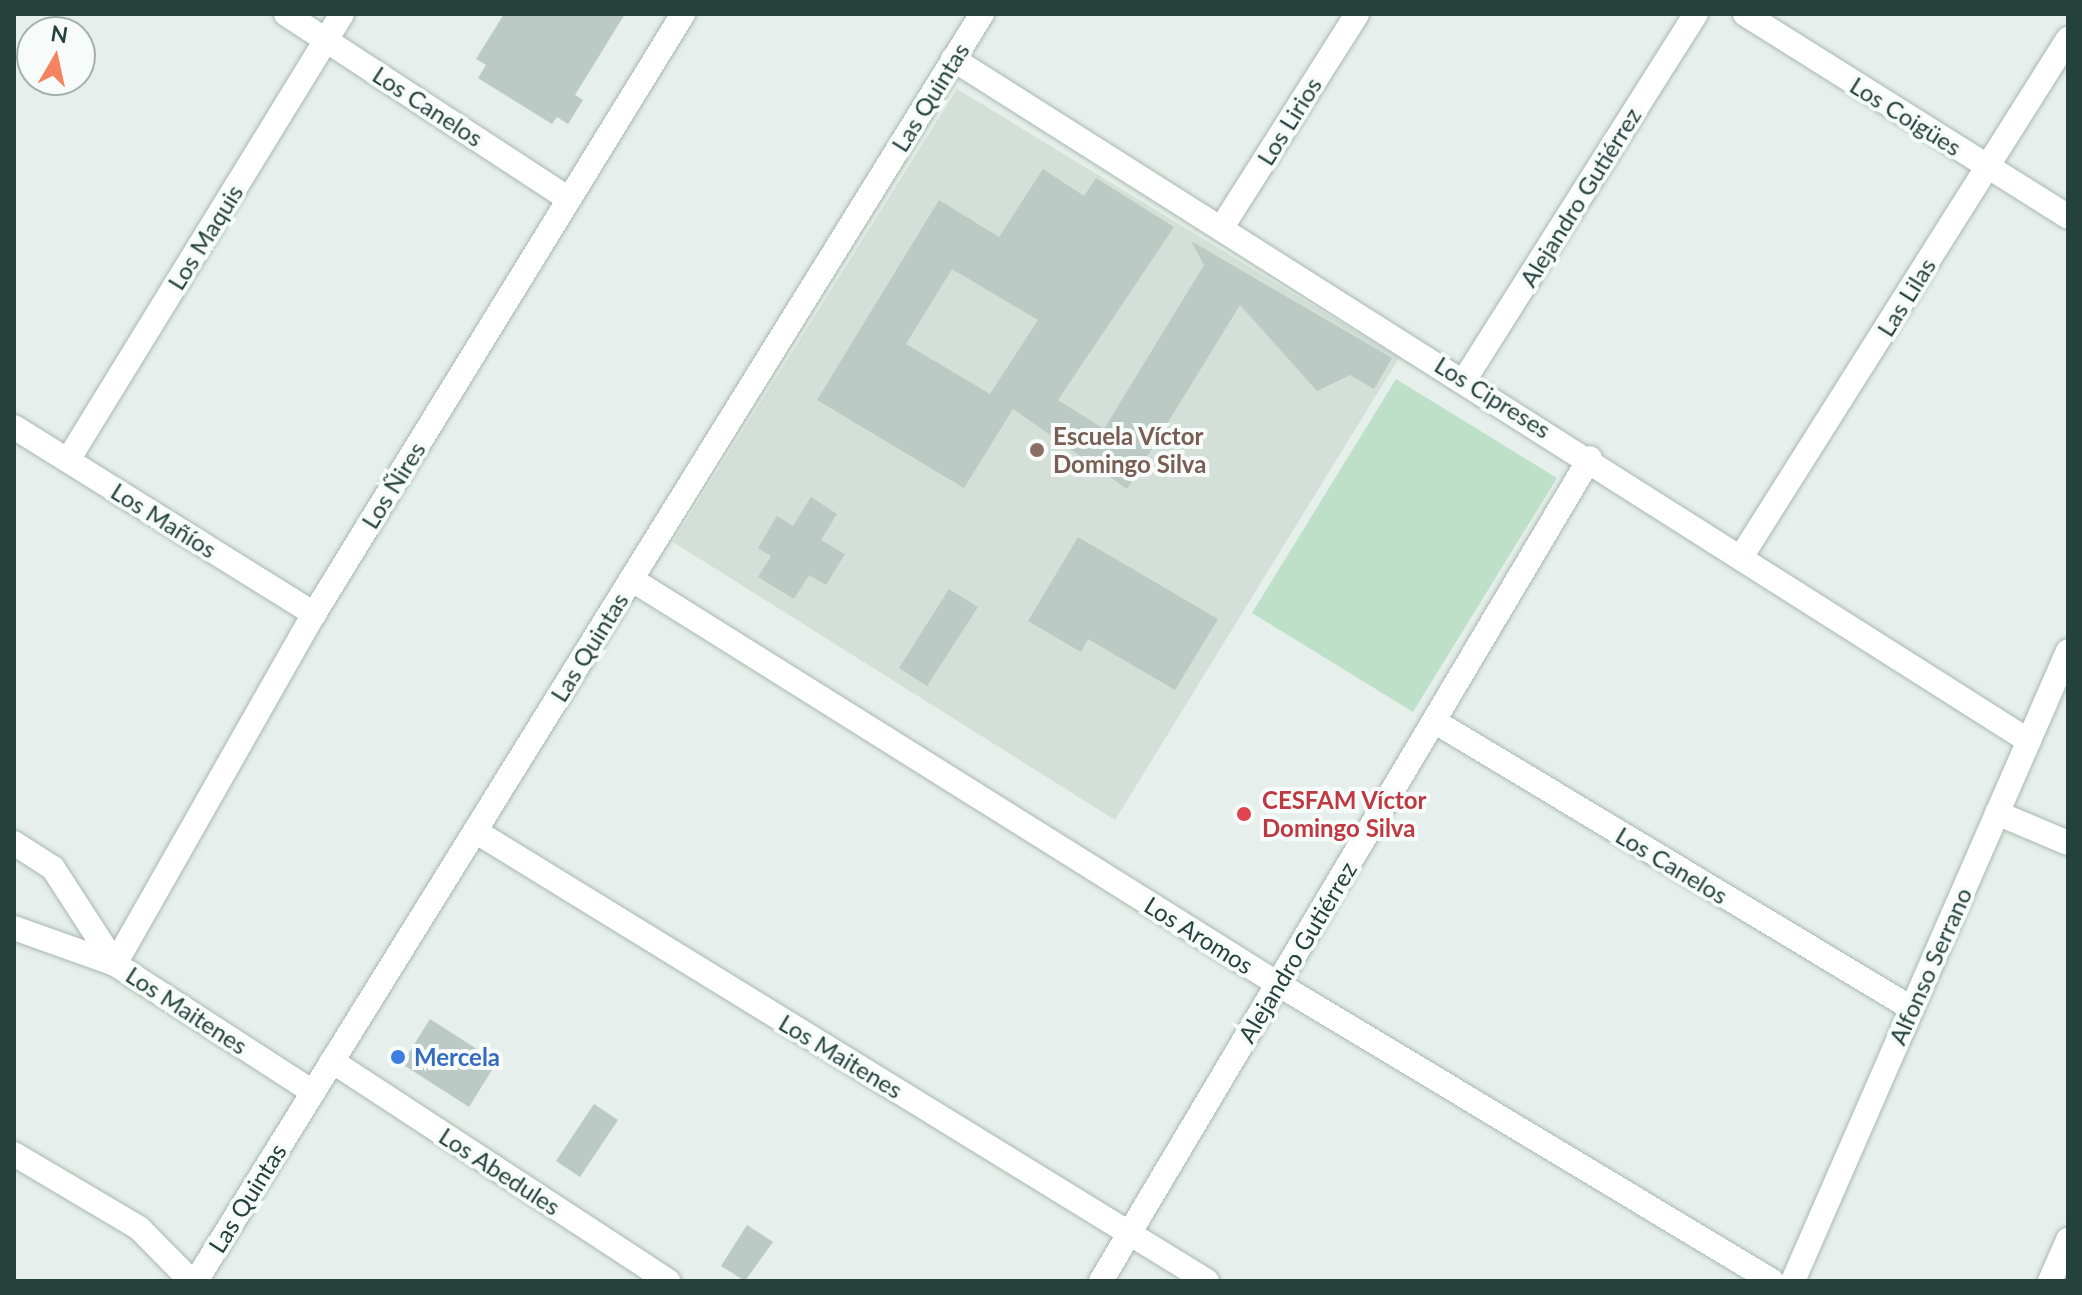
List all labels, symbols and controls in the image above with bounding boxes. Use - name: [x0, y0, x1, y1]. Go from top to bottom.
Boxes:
- north arrow: [16, 16, 96, 96]
- text: N: [49, 19, 70, 48]
- street label: Las Quintas: [885, 37, 975, 157]
- street label: Los Canelos: [368, 60, 488, 152]
- street label: Los Coigües: [1845, 70, 1967, 162]
- street label: Los Lirios: [1251, 72, 1327, 170]
- street label: Alejandro Gutiérrez: [1513, 102, 1647, 292]
- street label: Los Maquis: [161, 179, 249, 295]
- street label: Las Lilas: [1871, 253, 1941, 341]
- street label: Los Cipreses: [1430, 350, 1556, 444]
- place label: Escuela Víctor Domingo Silva: [1053, 422, 1206, 478]
- street label: Los Ñires: [355, 436, 431, 534]
- marker: Escuela Víctor Domingo Silva: [1028, 441, 1046, 459]
- street label: Los Mañíos: [106, 476, 222, 564]
- street label: Las Quintas: [544, 587, 634, 707]
- place label: CESFAM Víctor Domingo Silva: [1262, 786, 1427, 842]
- marker: CESFAM Víctor Domingo Silva: [1233, 803, 1255, 825]
- street label: Los Canelos: [1611, 820, 1733, 910]
- street label: Alejandro Gutiérrez: [1232, 856, 1362, 1048]
- street label: Alfonso Serrano: [1883, 883, 1977, 1049]
- street label: Los Aromos: [1139, 890, 1259, 980]
- street label: Los Maitenes: [121, 960, 253, 1060]
- street label: Los Maitenes: [774, 1008, 908, 1104]
- place label: Mercela: [414, 1043, 500, 1071]
- marker: Mercela: [389, 1048, 407, 1066]
- street label: Los Abedules: [434, 1121, 566, 1221]
- street label: Las Quintas: [202, 1138, 292, 1258]

